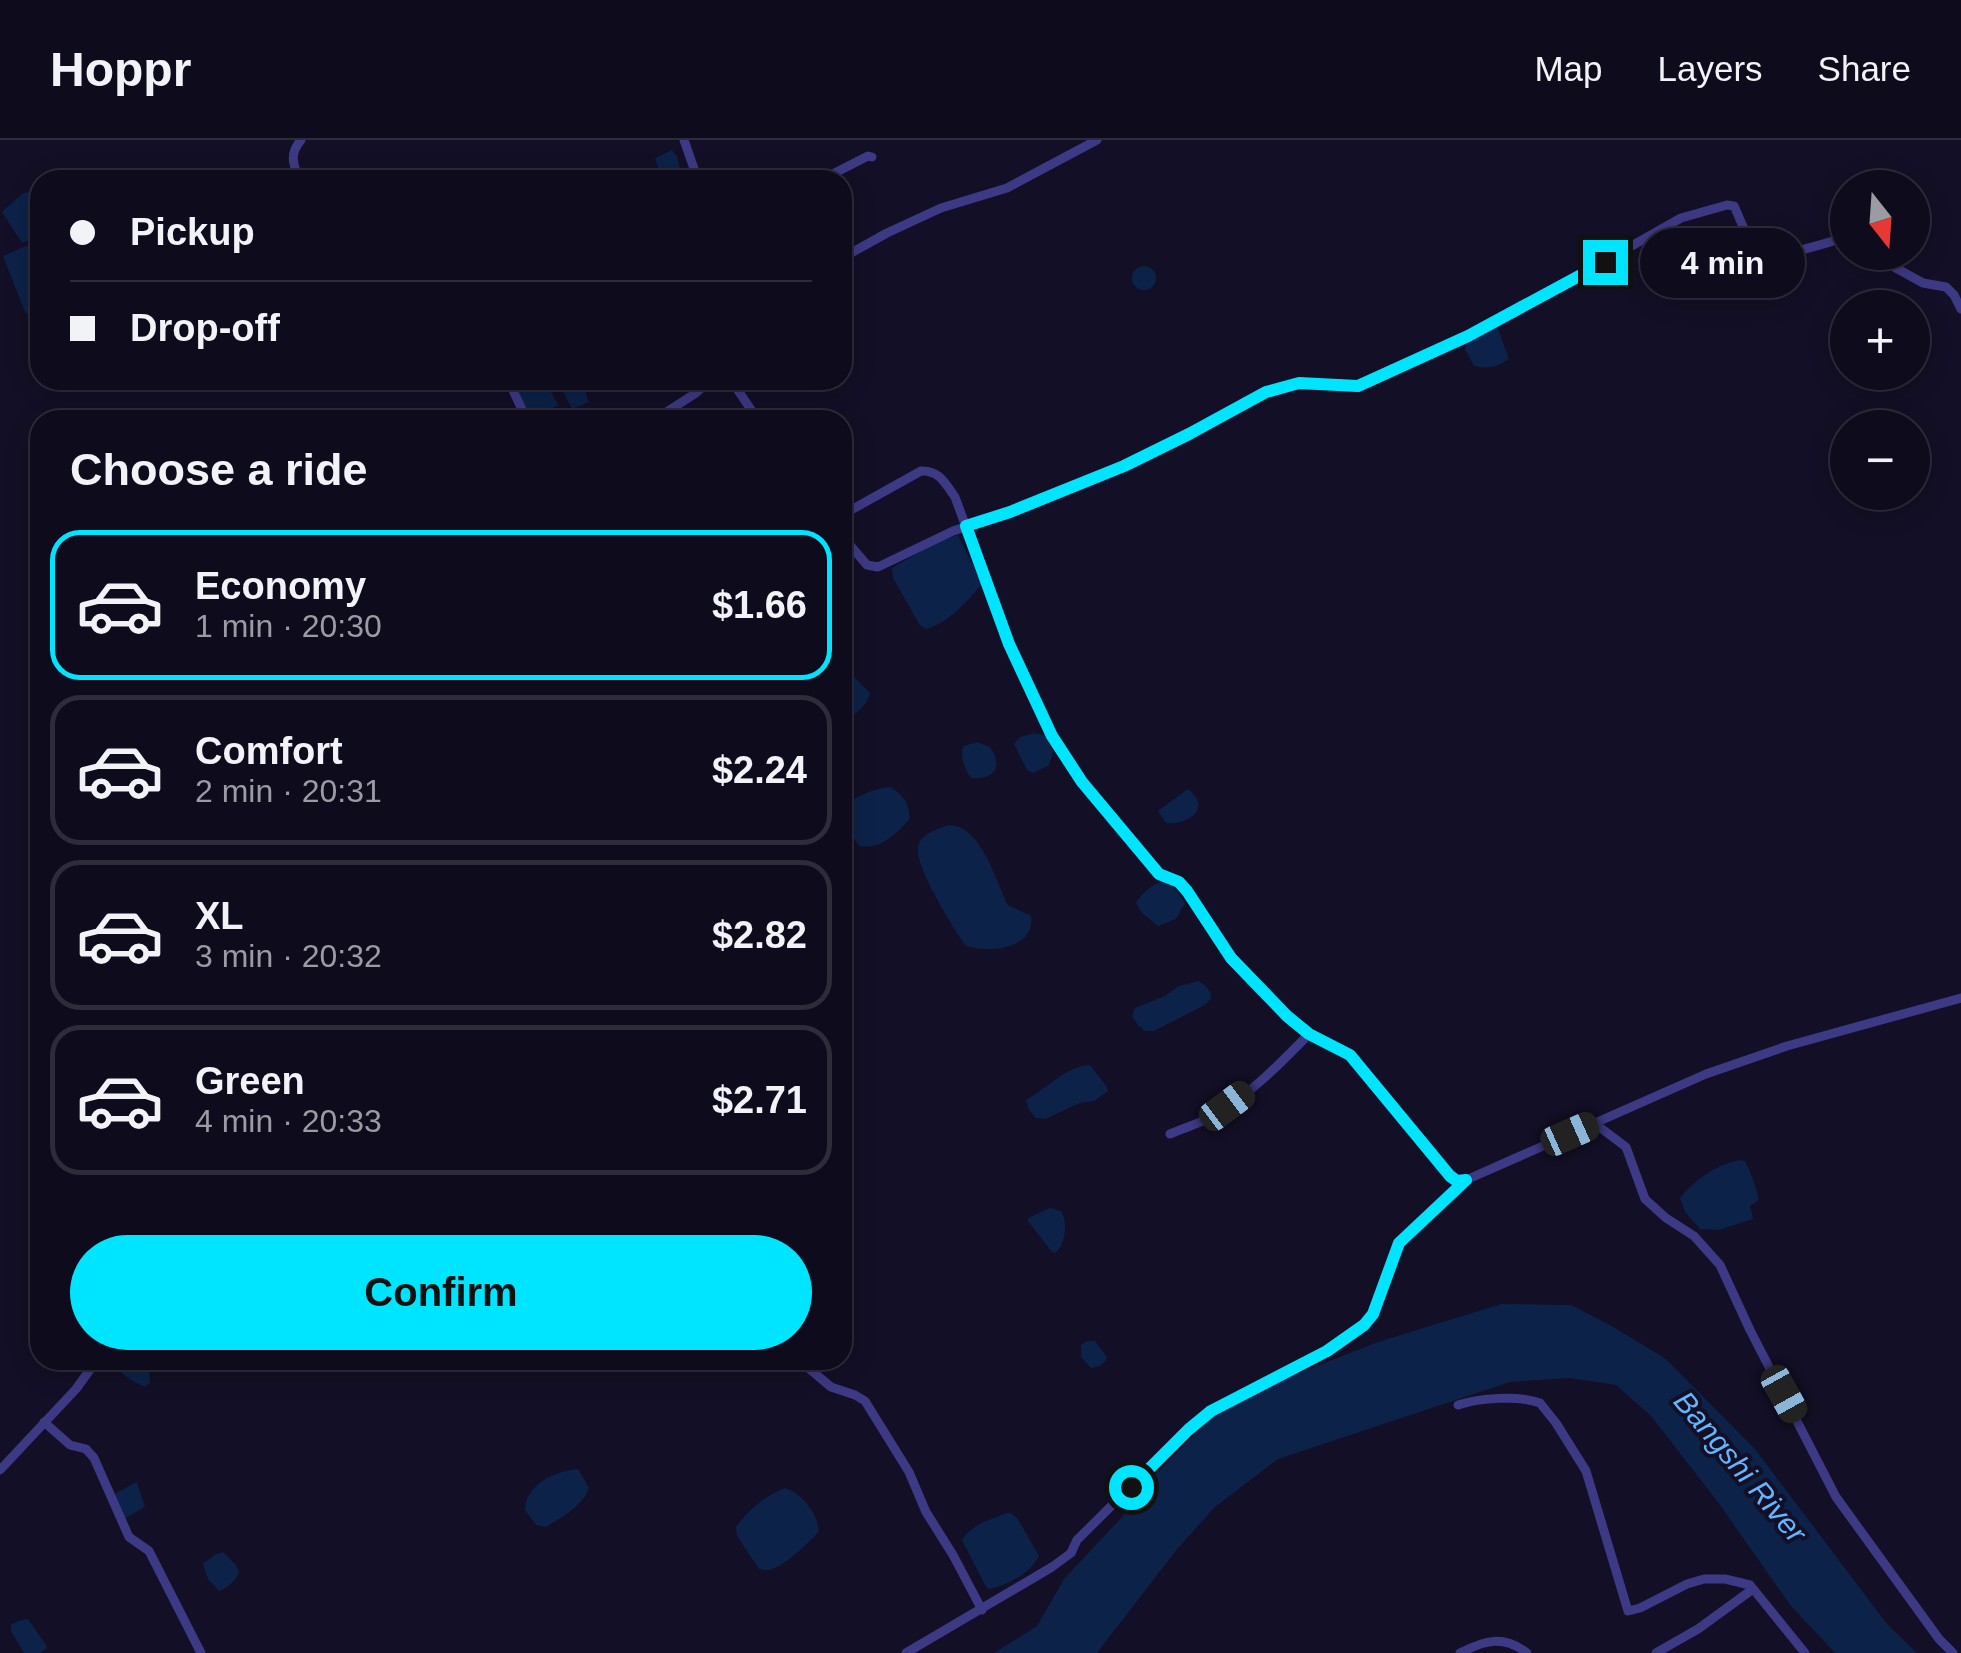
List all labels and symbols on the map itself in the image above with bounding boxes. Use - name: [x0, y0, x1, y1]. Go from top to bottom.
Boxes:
- north arrow: [1830, 170, 1930, 270]
- callout: 4 min: [1640, 227, 1805, 297]
- route end: [1583, 240, 1628, 285]
- car: [1194, 1076, 1260, 1136]
- car: [1536, 1108, 1604, 1160]
- car: [1756, 1360, 1812, 1428]
- water label: Bangshi River: [1668, 1385, 1814, 1550]
- route start: [1109, 1465, 1154, 1510]

